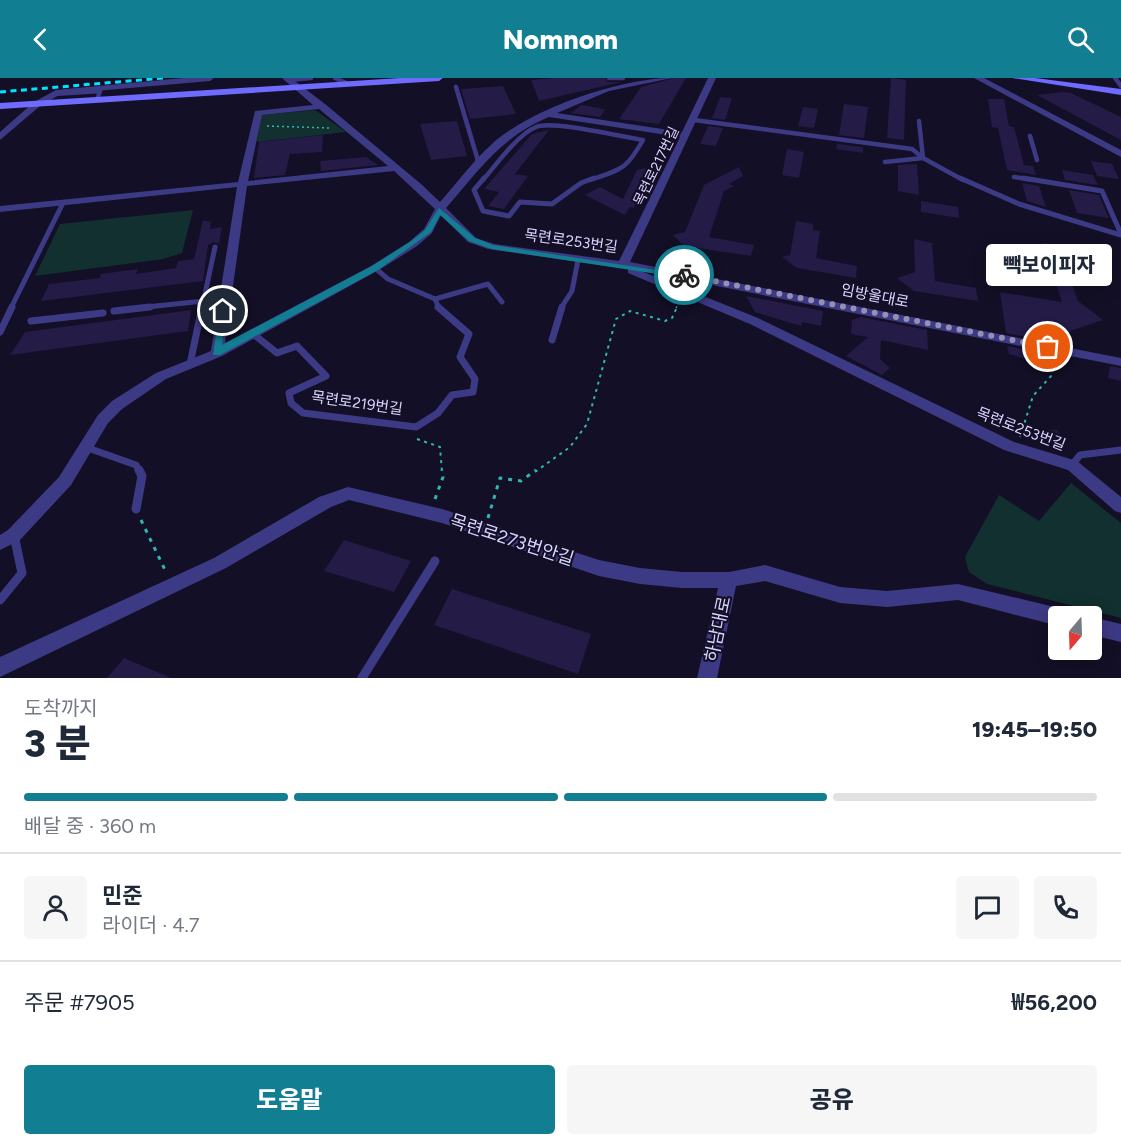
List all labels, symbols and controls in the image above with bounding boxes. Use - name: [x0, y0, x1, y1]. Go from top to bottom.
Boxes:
- icon: back: [24, 23, 57, 56]
- text: Nomnom: [503, 23, 618, 56]
- icon: search: [1064, 23, 1097, 56]
- street label: 목련로217번길: [630, 124, 683, 208]
- street label: 목련로253번길: [523, 226, 619, 256]
- courier: [654, 245, 714, 305]
- callout: 빽보이피자: [985, 245, 1111, 287]
- text: 빽보이피자: [1003, 253, 1095, 277]
- icon: bike: [668, 259, 701, 292]
- street label: 임방울대로: [839, 281, 911, 311]
- pin: [197, 285, 248, 336]
- icon: home: [206, 294, 239, 327]
- pin: [1022, 321, 1073, 372]
- icon: bag: [1031, 330, 1064, 363]
- street label: 목련로219번길: [310, 388, 404, 418]
- street label: 목련로253번길: [974, 404, 1068, 454]
- street label: 목련로273번안길: [447, 510, 577, 570]
- street label: 하남대로: [700, 594, 736, 664]
- north arrow: [1048, 606, 1102, 660]
- map controls: [1048, 606, 1102, 660]
- text: 도착까지: [24, 696, 98, 720]
- text: 19:45–19:50: [972, 716, 1097, 743]
- text: 3 분: [24, 720, 91, 767]
- text: 배달 중 · 360 m: [24, 814, 156, 838]
- button: person: [24, 876, 87, 939]
- button: chat: [956, 876, 1019, 939]
- button: phone: [1034, 876, 1097, 939]
- text: 민준: [102, 882, 142, 909]
- text: 라이더 · 4.7: [102, 913, 199, 937]
- text: 주문 #7905: [24, 989, 135, 1016]
- text: ₩56,200: [1012, 989, 1097, 1016]
- button: 도움말: [24, 1065, 555, 1134]
- button: 공유: [567, 1065, 1097, 1134]

